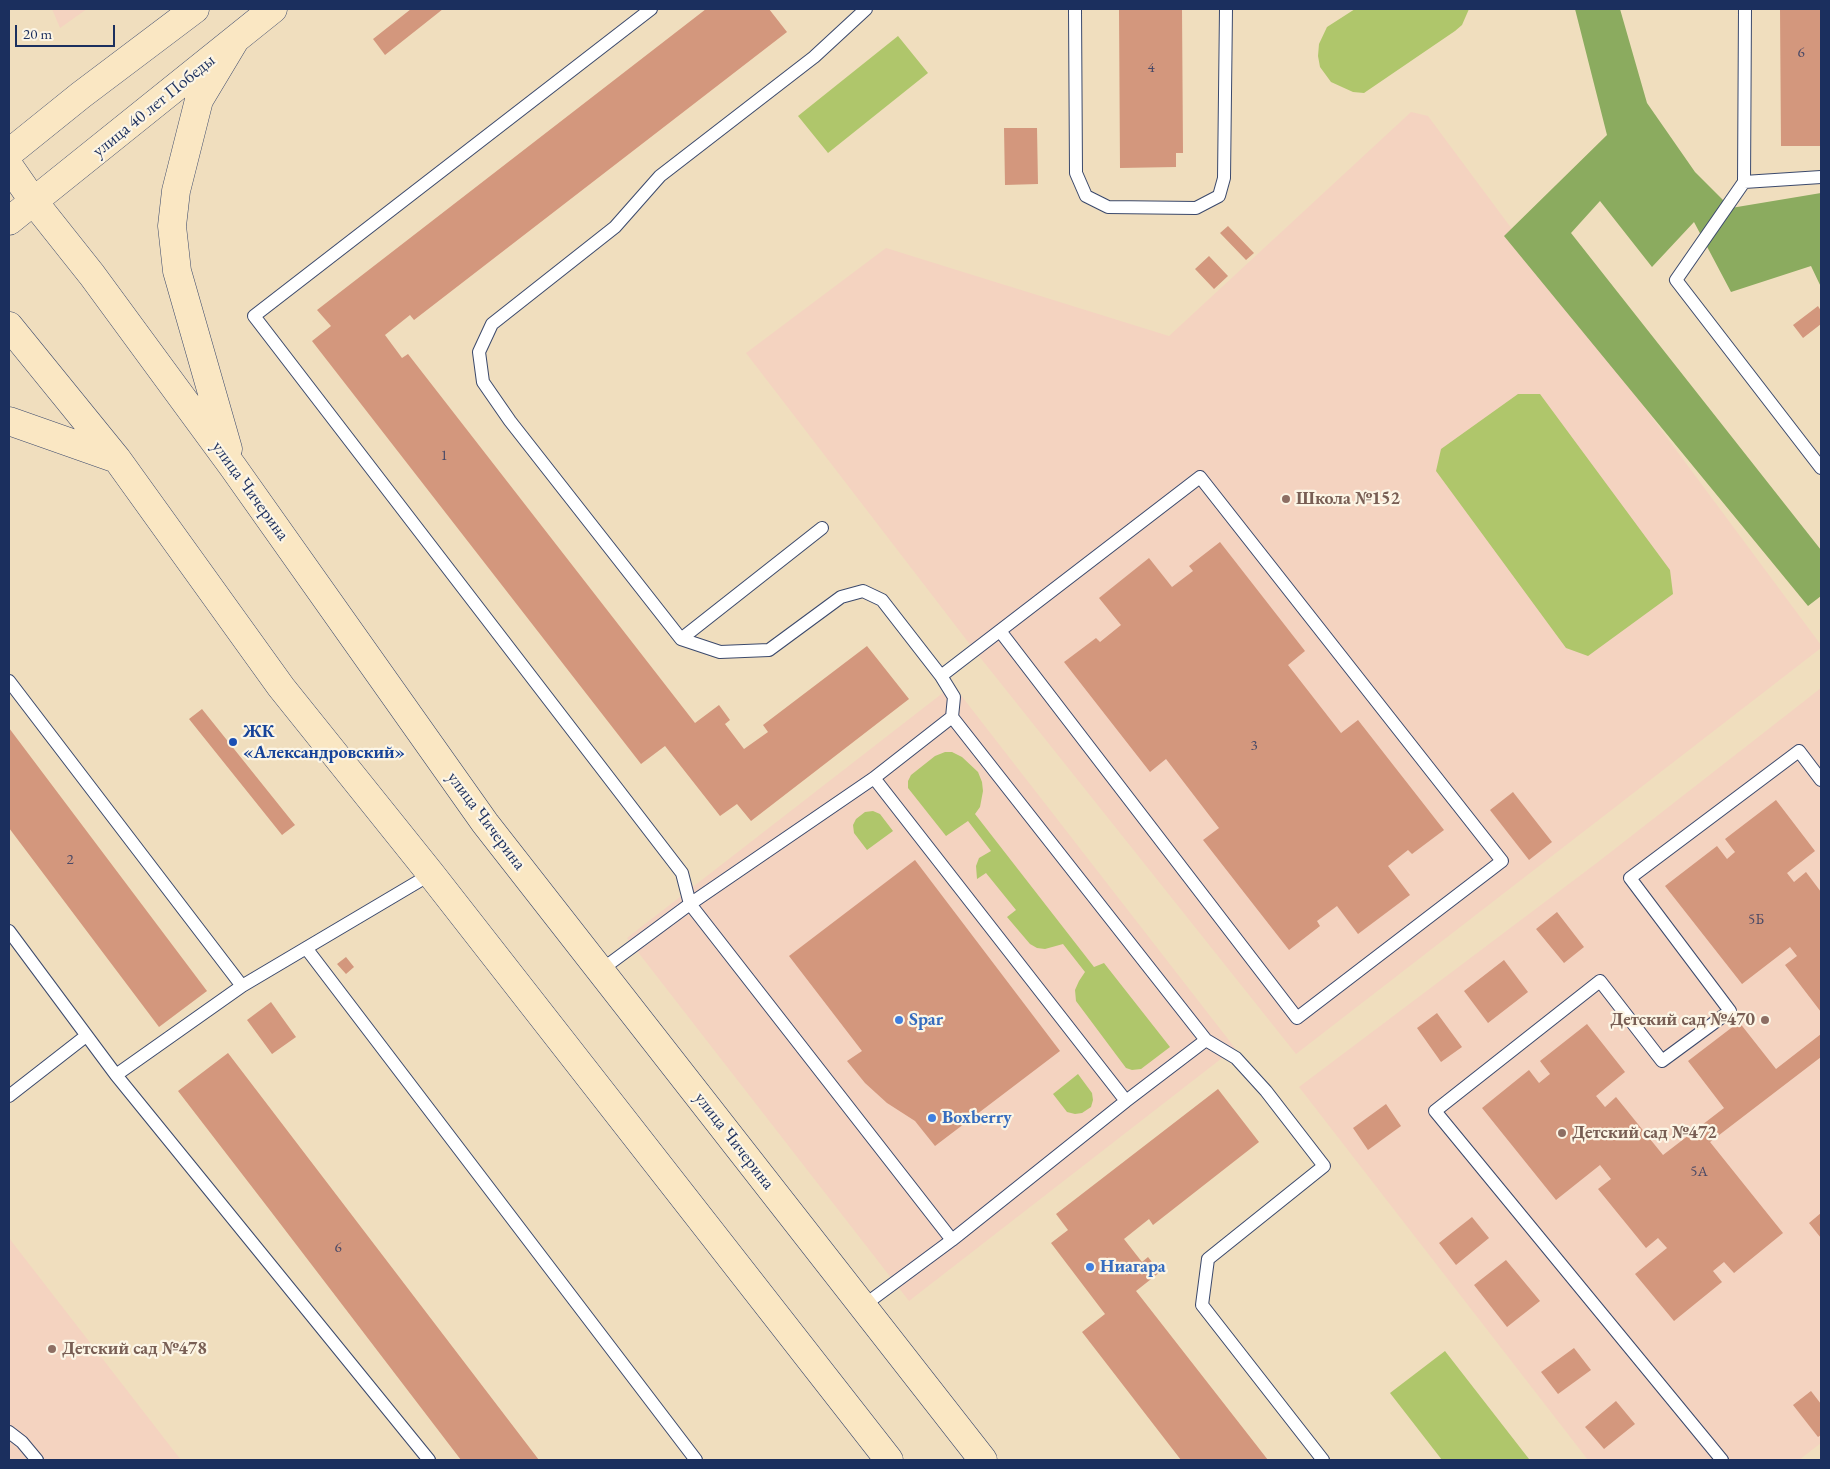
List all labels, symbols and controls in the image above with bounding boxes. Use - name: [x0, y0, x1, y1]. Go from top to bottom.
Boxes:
- scale bar: [18, 15, 118, 47]
- text: 20 m: [23, 24, 52, 43]
- house number: 6: [1797, 44, 1805, 62]
- street label: улица 40 лет Победы: [88, 50, 220, 162]
- house number: 4: [1147, 59, 1155, 77]
- street label: улица Чичерина: [207, 437, 293, 545]
- house number: 1: [440, 447, 448, 465]
- place label: Школа №152: [1296, 488, 1400, 510]
- marker: Школа №152: [1280, 493, 1292, 505]
- place label: ЖК «Александровский»: [243, 721, 405, 764]
- marker: ЖК «Александровский»: [227, 736, 239, 748]
- house number: 3: [1250, 737, 1258, 755]
- street label: улица Чичерина: [442, 767, 530, 875]
- house number: 2: [66, 851, 74, 869]
- house number: 5Б: [1748, 911, 1764, 929]
- place label: Spar: [909, 1009, 943, 1031]
- place label: Детский сад №470: [1610, 1009, 1755, 1031]
- marker: Spar: [893, 1014, 905, 1026]
- marker: Детский сад №470: [1759, 1014, 1771, 1026]
- street label: улица Чичерина: [689, 1088, 779, 1194]
- place label: Boxberry: [942, 1107, 1012, 1129]
- marker: Boxberry: [926, 1112, 938, 1124]
- place label: Детский сад №472: [1572, 1122, 1717, 1144]
- marker: Детский сад №472: [1556, 1127, 1568, 1139]
- house number: 5А: [1690, 1163, 1708, 1181]
- house number: 6: [334, 1239, 342, 1257]
- place label: Ниагара: [1100, 1256, 1166, 1278]
- marker: Ниагара: [1084, 1261, 1096, 1273]
- place label: Детский сад №478: [62, 1338, 207, 1360]
- marker: Детский сад №478: [46, 1343, 58, 1355]

